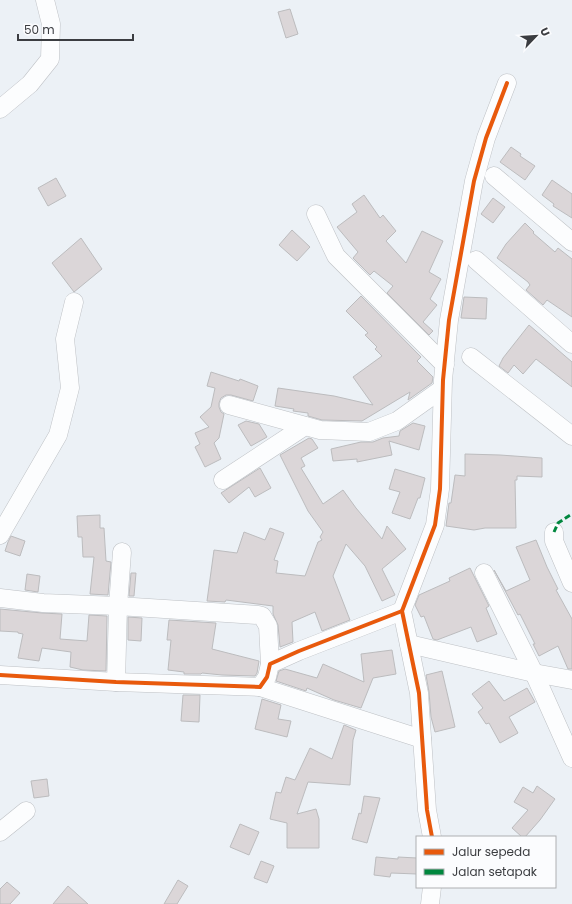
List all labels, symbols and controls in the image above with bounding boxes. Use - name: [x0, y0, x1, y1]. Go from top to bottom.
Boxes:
- scale bar: [18, 16, 133, 42]
- north arrow: [516, 16, 556, 56]
- text: 50 m: [24, 21, 55, 38]
- text: U: [536, 25, 554, 39]
- legend: [416, 836, 556, 888]
- text: Jalur sepeda: [452, 843, 530, 860]
- text: Jalan setapak: [452, 863, 538, 880]

